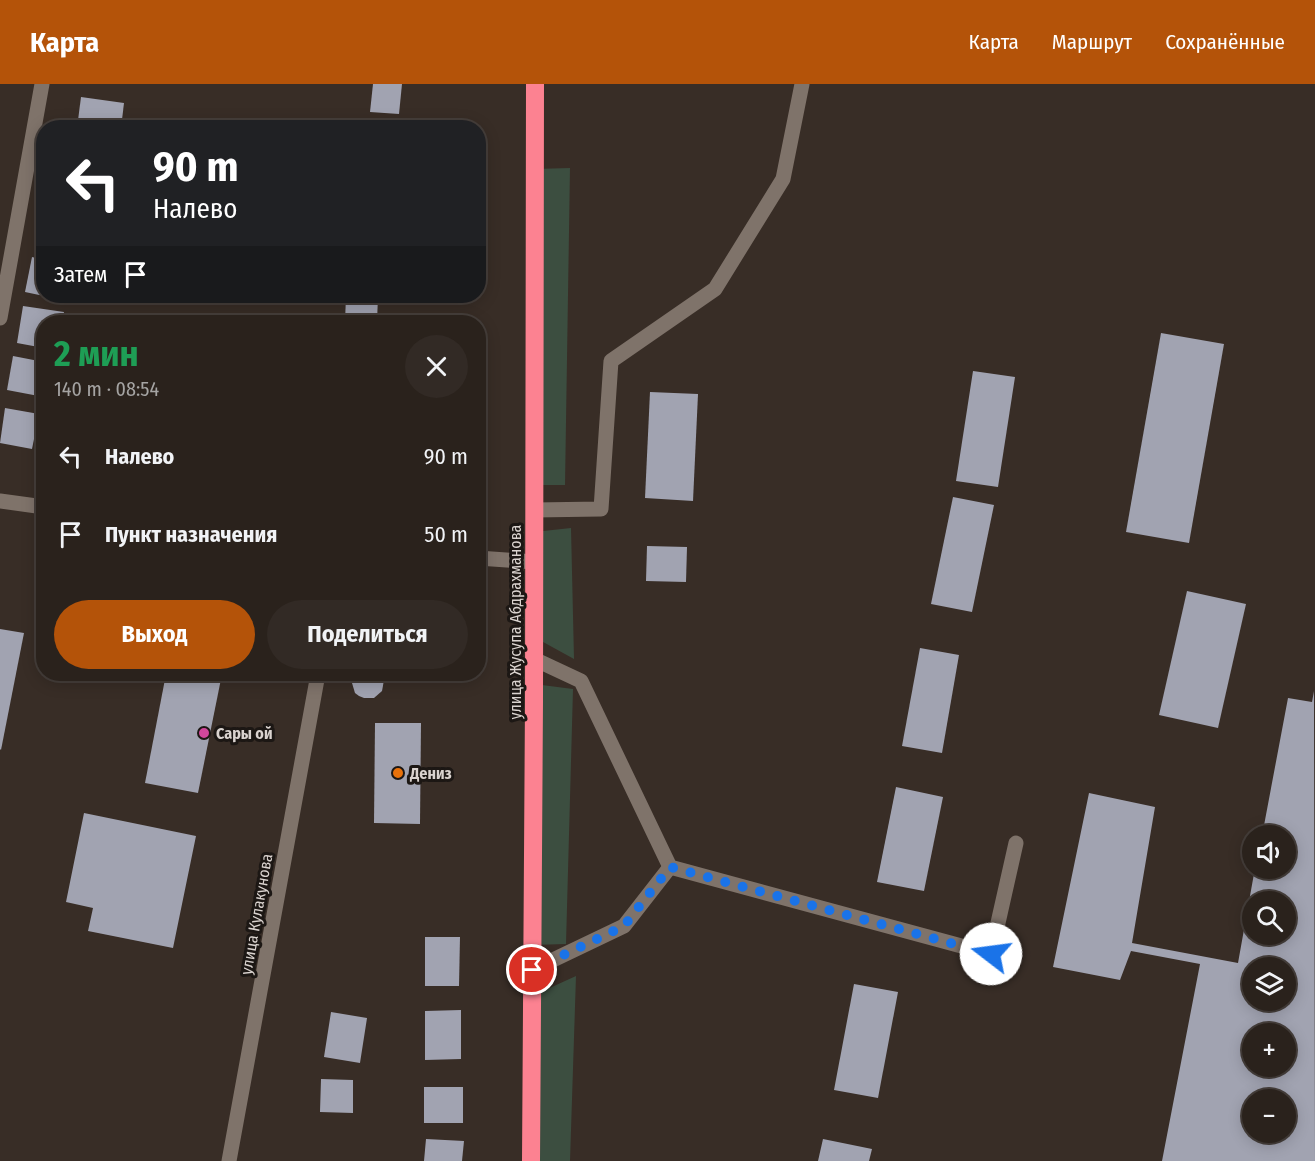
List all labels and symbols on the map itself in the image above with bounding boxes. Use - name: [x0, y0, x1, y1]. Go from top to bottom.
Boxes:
- street label: улица Жусупа Абдрахманова: [506, 524, 525, 719]
- place label: Сары ой: [216, 724, 272, 743]
- marker: Сары ой: [197, 726, 211, 740]
- place label: Дениз: [409, 764, 452, 783]
- marker: Дениз: [391, 766, 405, 780]
- street label: улица Кулакунова: [236, 852, 277, 976]
- position arrow: [959, 922, 1023, 986]
- pin: [506, 944, 557, 995]

